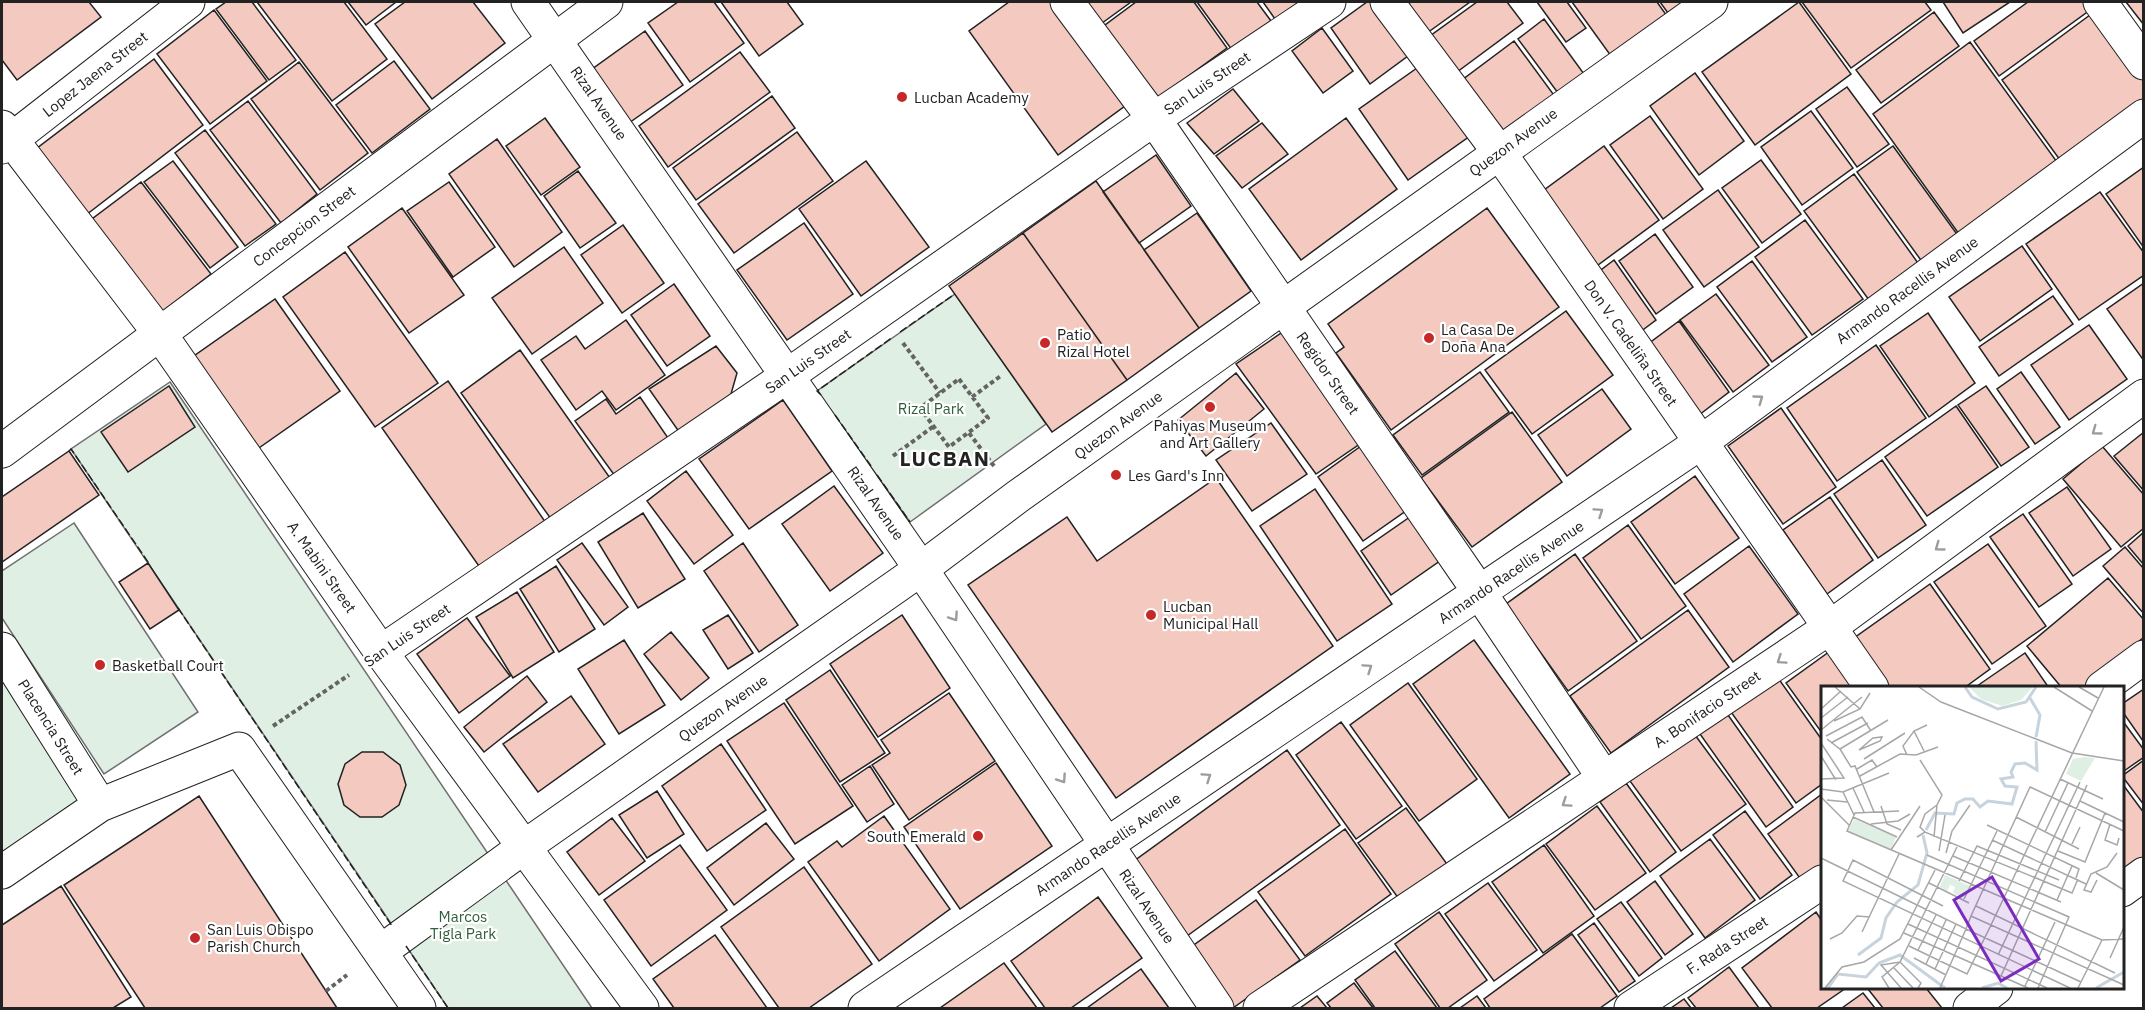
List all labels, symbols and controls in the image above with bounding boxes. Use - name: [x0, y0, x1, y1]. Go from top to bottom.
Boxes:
- street label: Lopez Jaena Street: [39, 27, 151, 121]
- street label: San Luis Street: [1160, 47, 1254, 119]
- street label: Rizal Avenue: [567, 62, 631, 144]
- place label: Lucban Academy: [914, 88, 1029, 107]
- marker: Lucban Academy: [895, 90, 909, 104]
- street label: Quezon Avenue: [1465, 104, 1561, 180]
- street label: Concepcion Street: [249, 181, 359, 271]
- street label: Armando Racellis Avenue: [1832, 232, 1982, 348]
- street label: Don V. Cadeliña Street: [1580, 276, 1682, 410]
- place label: La Casa De Doña Ana: [1441, 320, 1515, 356]
- street label: San Luis Street: [761, 324, 855, 398]
- place label: Patio Rizal Hotel: [1057, 325, 1129, 361]
- street label: Regidor Street: [1293, 328, 1363, 418]
- marker: La Casa De Doña Ana: [1422, 331, 1436, 345]
- marker: Patio Rizal Hotel: [1038, 336, 1052, 350]
- street label: Quezon Avenue: [1070, 387, 1166, 463]
- one-way arrow: [1752, 396, 1763, 407]
- park label: Rizal Park: [898, 399, 964, 418]
- marker: Pahiyas Museum and Art Gallery: [1203, 400, 1217, 414]
- place label: Pahiyas Museum and Art Gallery: [1153, 416, 1267, 452]
- one-way arrow: [2092, 424, 2103, 435]
- district label: LUCBAN: [900, 444, 990, 472]
- street label: Rizal Avenue: [844, 462, 908, 544]
- place label: Les Gard's Inn: [1128, 466, 1225, 485]
- marker: Les Gard's Inn: [1109, 468, 1123, 482]
- one-way arrow: [1593, 508, 1604, 519]
- street label: Armando Racellis Avenue: [1435, 516, 1587, 628]
- street label: A. Mabini Street: [284, 518, 360, 616]
- one-way arrow: [1935, 539, 1946, 550]
- place label: Lucban Municipal Hall: [1163, 597, 1258, 633]
- street label: San Luis Street: [360, 599, 454, 671]
- marker: Lucban Municipal Hall: [1144, 608, 1158, 622]
- one-way arrow: [947, 611, 958, 622]
- one-way arrow: [1776, 653, 1787, 664]
- place label: Basketball Court: [112, 656, 224, 675]
- marker: Basketball Court: [93, 658, 107, 672]
- one-way arrow: [1362, 664, 1373, 675]
- street label: A. Bonifacio Street: [1650, 666, 1764, 752]
- street label: Quezon Avenue: [675, 670, 771, 746]
- street label: Placencia Street: [14, 676, 88, 778]
- inset map: [1821, 686, 2124, 989]
- one-way arrow: [1055, 773, 1066, 784]
- one-way arrow: [1200, 773, 1211, 784]
- street label: Armando Racellis Avenue: [1032, 788, 1184, 900]
- one-way arrow: [1562, 796, 1573, 807]
- place label: South Emerald: [867, 827, 966, 846]
- marker: South Emerald: [971, 829, 985, 843]
- street label: Rizal Avenue: [1115, 865, 1179, 947]
- park label: Marcos Tigla Park: [430, 907, 496, 943]
- street label: F. Rada Street: [1683, 912, 1771, 978]
- place label: San Luis Obispo Parish Church: [207, 920, 314, 956]
- marker: San Luis Obispo Parish Church: [188, 931, 202, 945]

